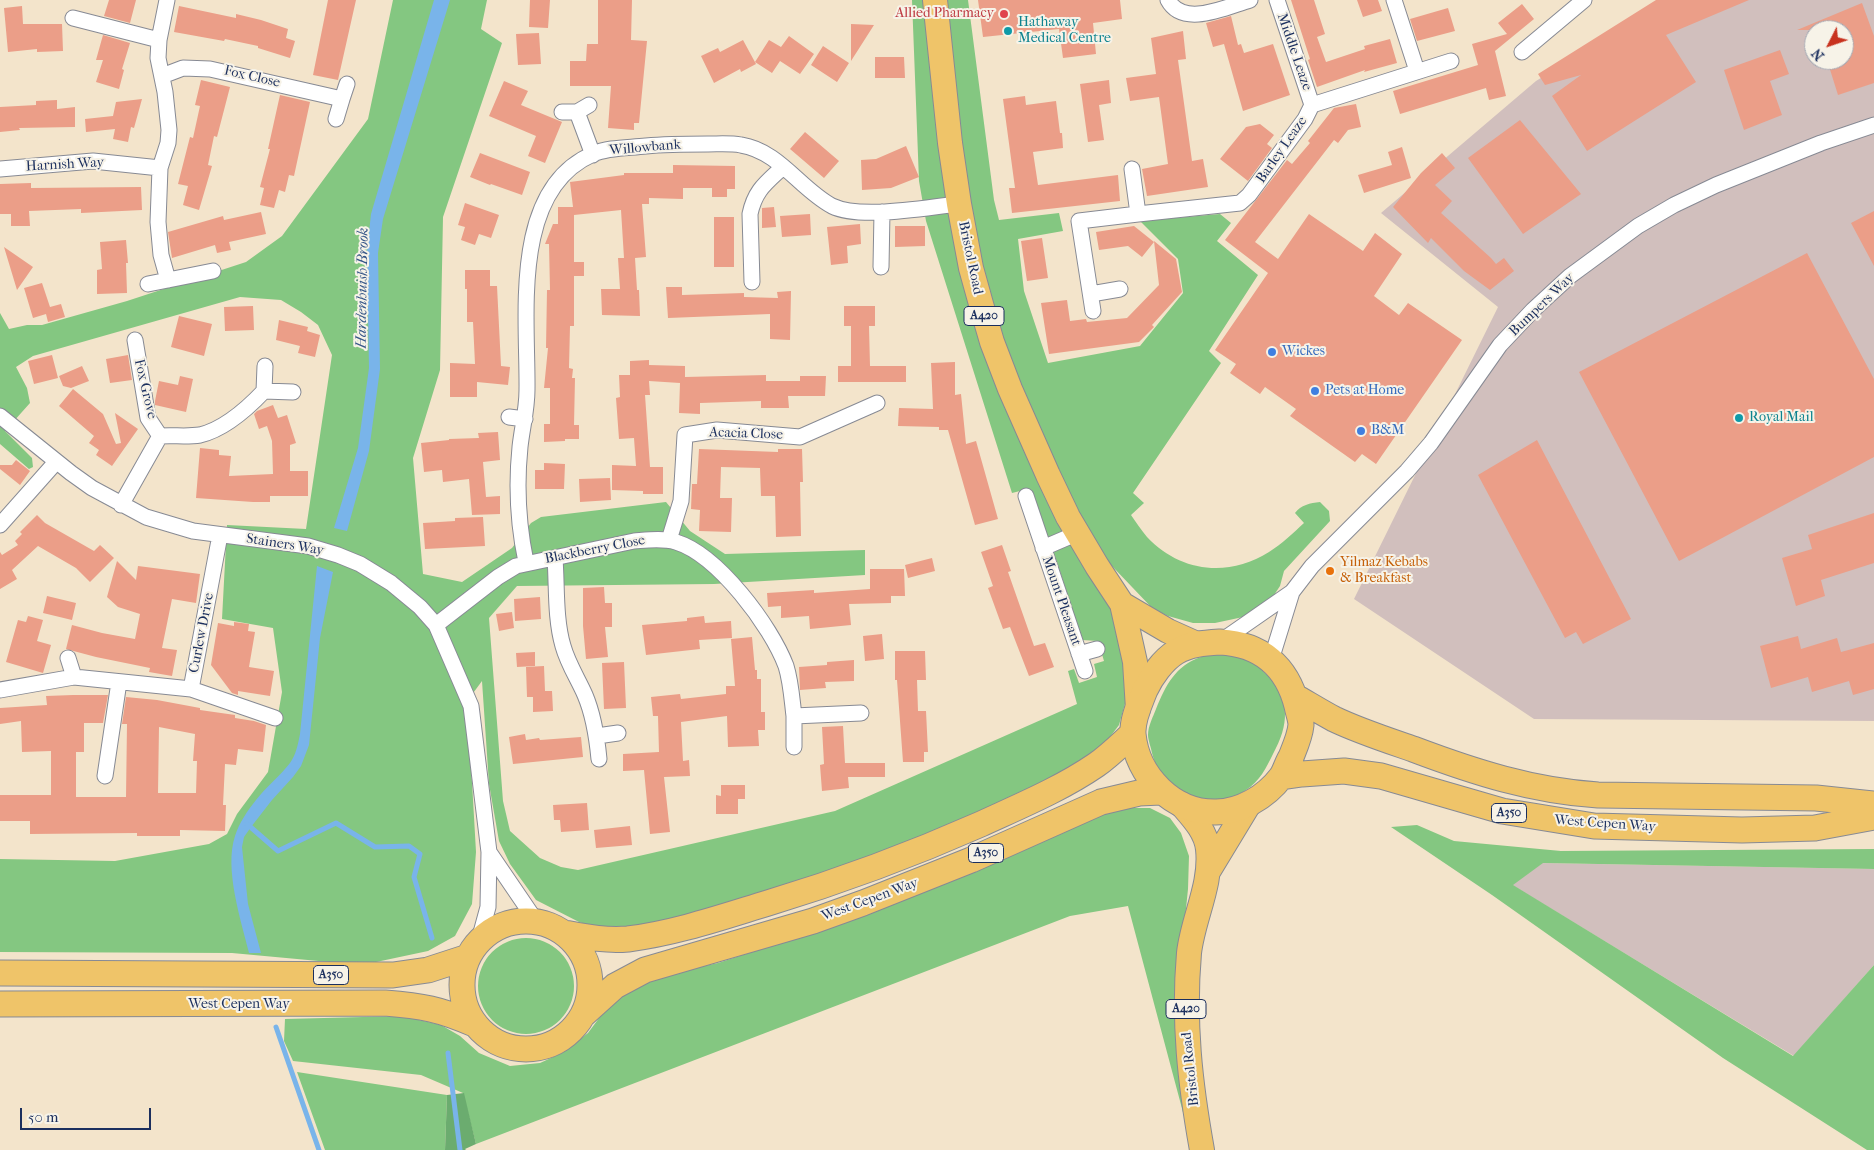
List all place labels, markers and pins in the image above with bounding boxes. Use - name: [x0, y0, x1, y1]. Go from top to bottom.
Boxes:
- place label: Allied Pharmacy: [895, 6, 994, 22]
- marker: Allied Pharmacy: [998, 8, 1010, 20]
- place label: Hathaway Medical Centre: [1018, 15, 1111, 48]
- marker: Hathaway Medical Centre: [1002, 25, 1014, 37]
- place label: Wickes: [1282, 344, 1325, 360]
- marker: Wickes: [1266, 346, 1278, 358]
- place label: Pets at Home: [1325, 383, 1404, 399]
- marker: Pets at Home: [1309, 385, 1321, 397]
- place label: Royal Mail: [1749, 410, 1814, 426]
- marker: Royal Mail: [1733, 412, 1745, 424]
- place label: B&M: [1371, 423, 1404, 439]
- marker: B&M: [1355, 425, 1367, 437]
- place label: Yilmaz Kebabs & Breakfast: [1340, 555, 1428, 588]
- marker: Yilmaz Kebabs & Breakfast: [1324, 565, 1336, 577]

